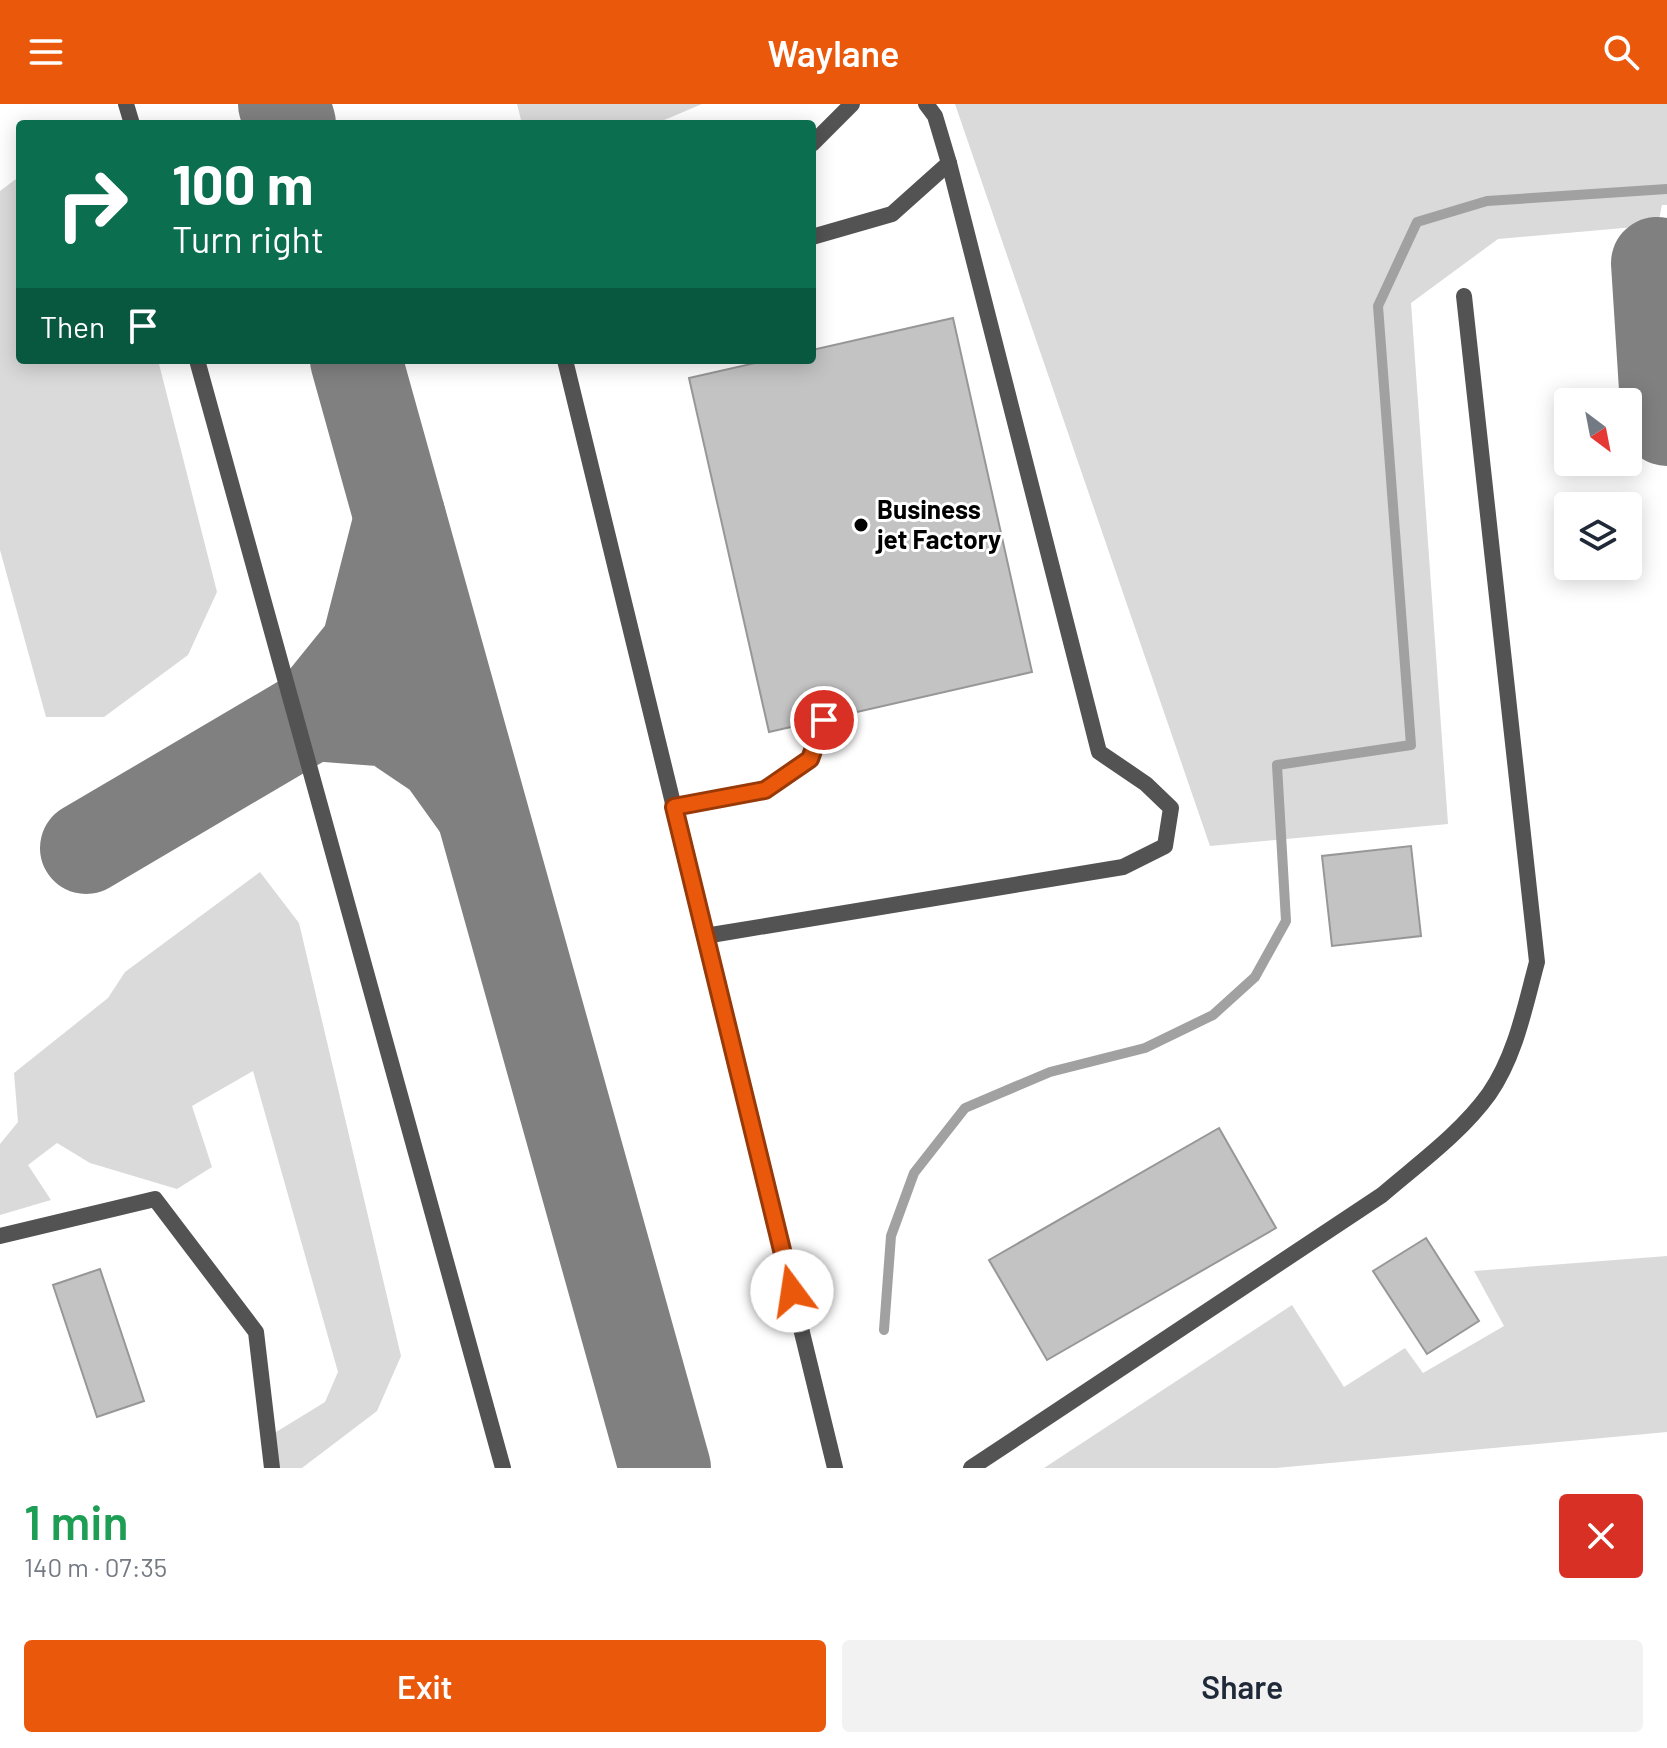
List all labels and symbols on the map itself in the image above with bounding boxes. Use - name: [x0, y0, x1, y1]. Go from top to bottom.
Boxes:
- north arrow: [1554, 388, 1642, 476]
- place label: Business jet Factory: [875, 493, 1001, 554]
- marker: Business jet Factory: [852, 516, 870, 534]
- pin: [790, 686, 858, 754]
- position arrow: [750, 1249, 834, 1333]

